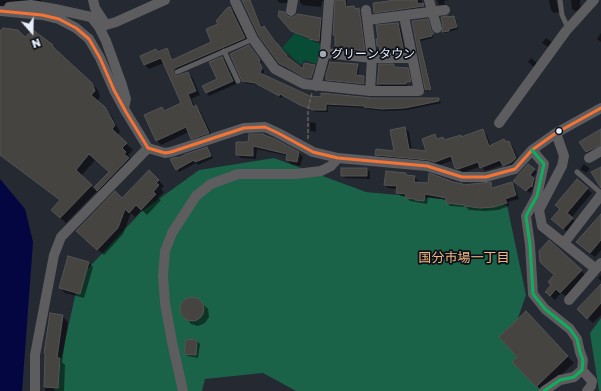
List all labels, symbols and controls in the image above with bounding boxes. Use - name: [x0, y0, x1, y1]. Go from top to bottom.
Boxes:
- north arrow: [12, 12, 52, 52]
- text: N: [30, 36, 42, 51]
- place label: グリーンタウン: [331, 47, 415, 61]
- marker: グリーンタウン: [318, 49, 328, 59]
- unlabelled marker: [554, 126, 564, 136]
- district label: 国分市場一丁目: [419, 250, 509, 266]

